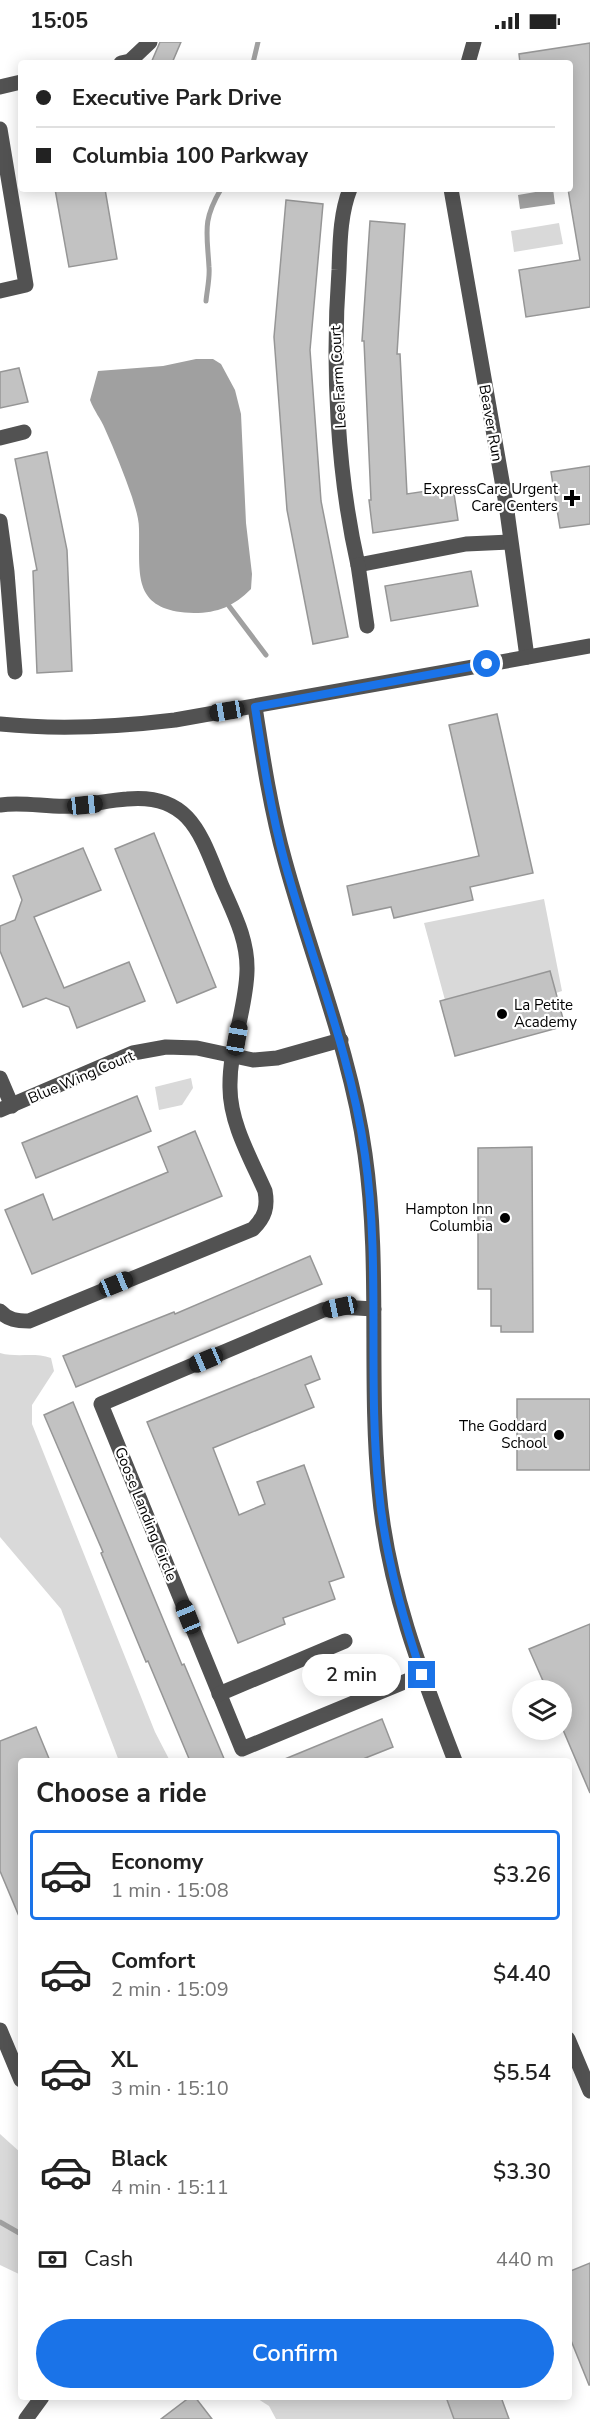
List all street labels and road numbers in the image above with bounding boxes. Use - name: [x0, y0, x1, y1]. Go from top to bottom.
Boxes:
- street label: Lee Farm Court: [325, 324, 351, 429]
- street label: Beaver Run: [474, 383, 508, 463]
- street label: Blue Wing Court: [25, 1045, 138, 1108]
- street label: Goose Landing Circle: [110, 1444, 182, 1584]

